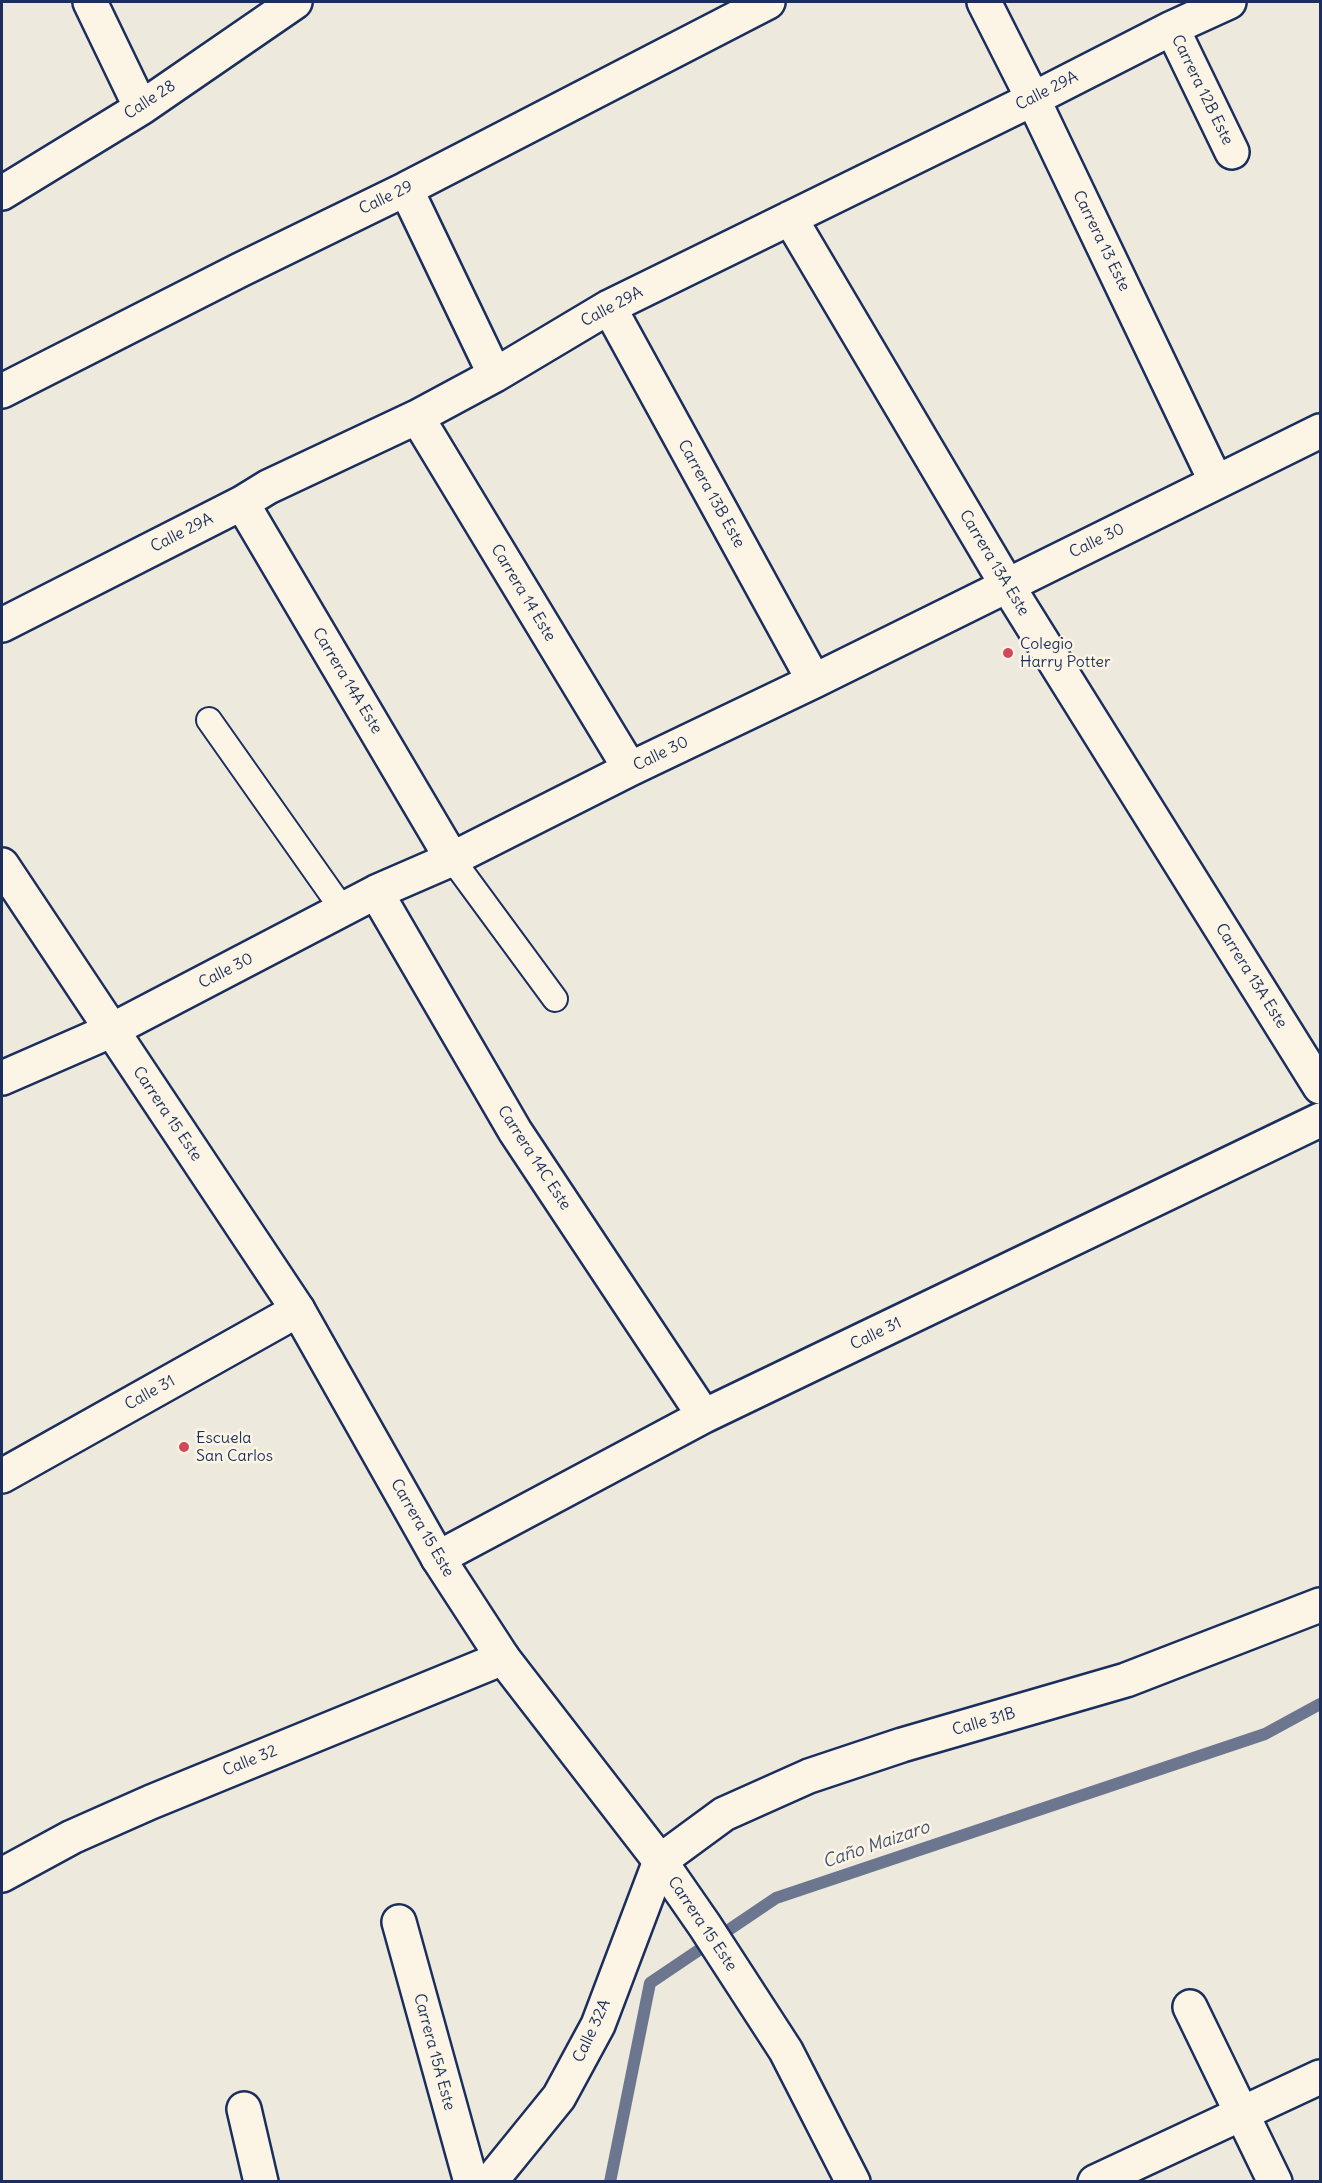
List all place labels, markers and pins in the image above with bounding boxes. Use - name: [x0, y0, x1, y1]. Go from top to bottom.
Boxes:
- place label: Colegio Harry Potter: [1020, 634, 1110, 672]
- marker: Colegio Harry Potter: [1001, 646, 1015, 660]
- place label: Escuela San Carlos: [196, 1428, 273, 1466]
- marker: Escuela San Carlos: [177, 1440, 191, 1454]

